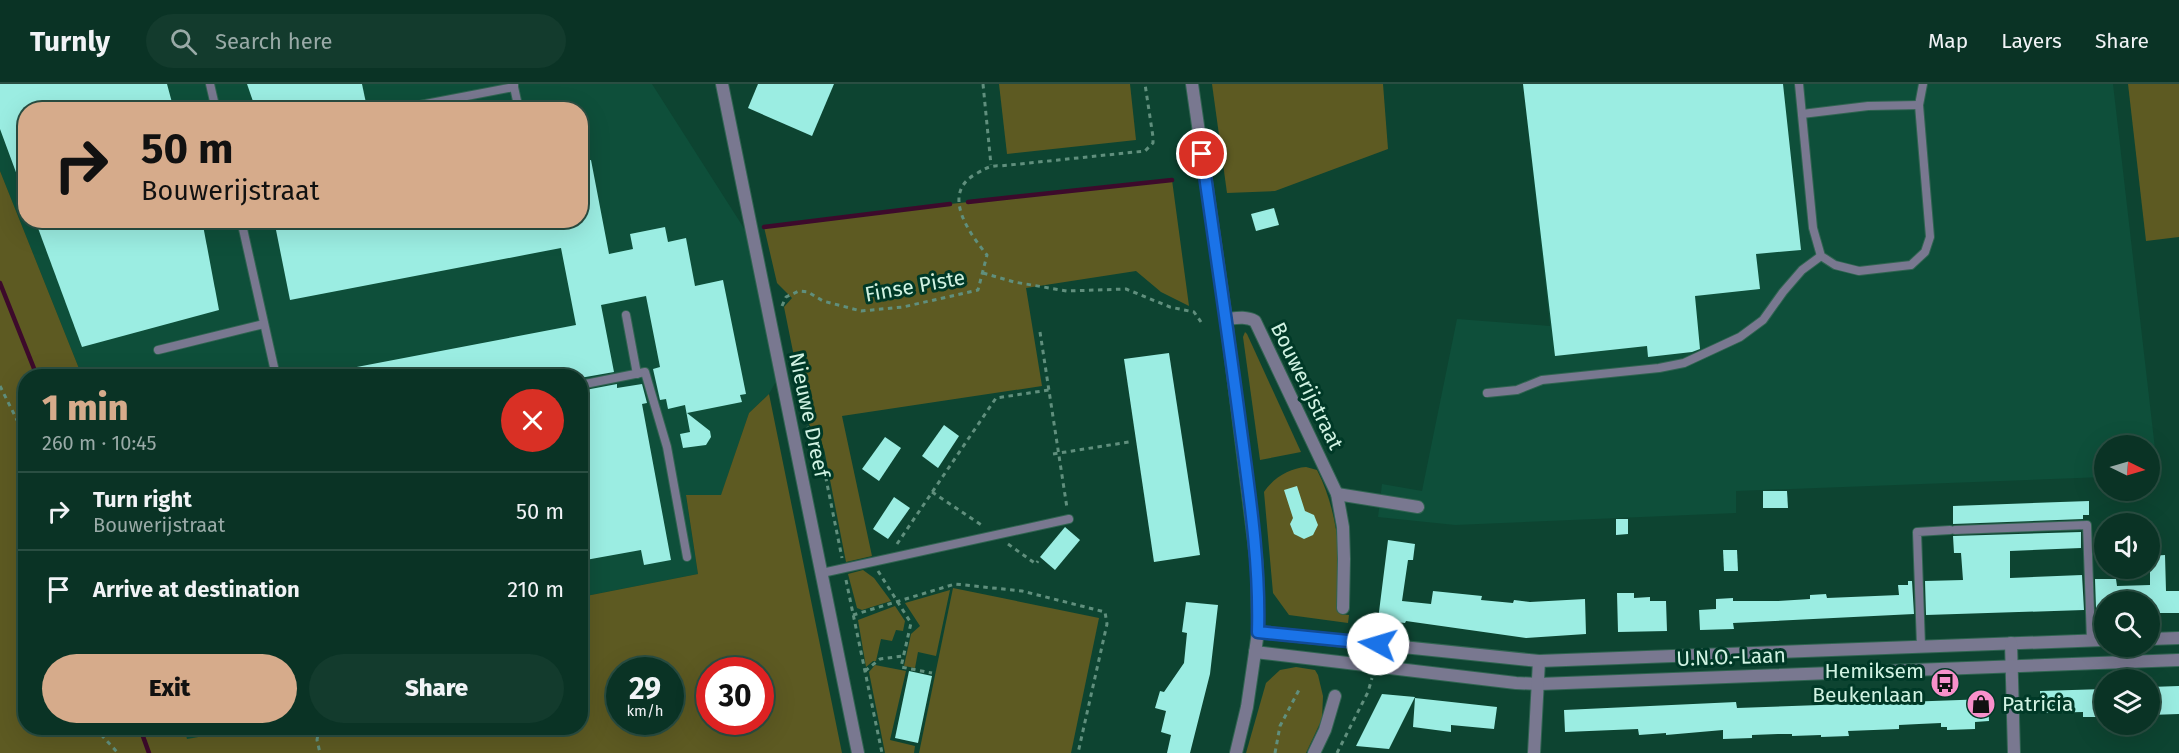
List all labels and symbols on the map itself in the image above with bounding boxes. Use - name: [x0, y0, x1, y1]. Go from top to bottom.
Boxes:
- pin: [1176, 128, 1227, 179]
- street label: Finse Piste: [863, 264, 967, 308]
- street label: Bouwerijstraat: [1265, 318, 1349, 454]
- street label: Nieuwe Dreef: [783, 350, 835, 482]
- north arrow: [2094, 435, 2160, 501]
- position arrow: [1346, 612, 1410, 676]
- street label: U.N.O.-Laan: [1676, 642, 1786, 672]
- speed limit sign: 30: [696, 657, 774, 735]
- place label: Hemiksem Beukenlaan: [1812, 658, 1924, 708]
- bus stop icon: Hemiksem Beukenlaan: [1929, 667, 1961, 699]
- shop icon: Patricia: [1965, 688, 1997, 720]
- place label: Patricia: [2002, 691, 2073, 717]

